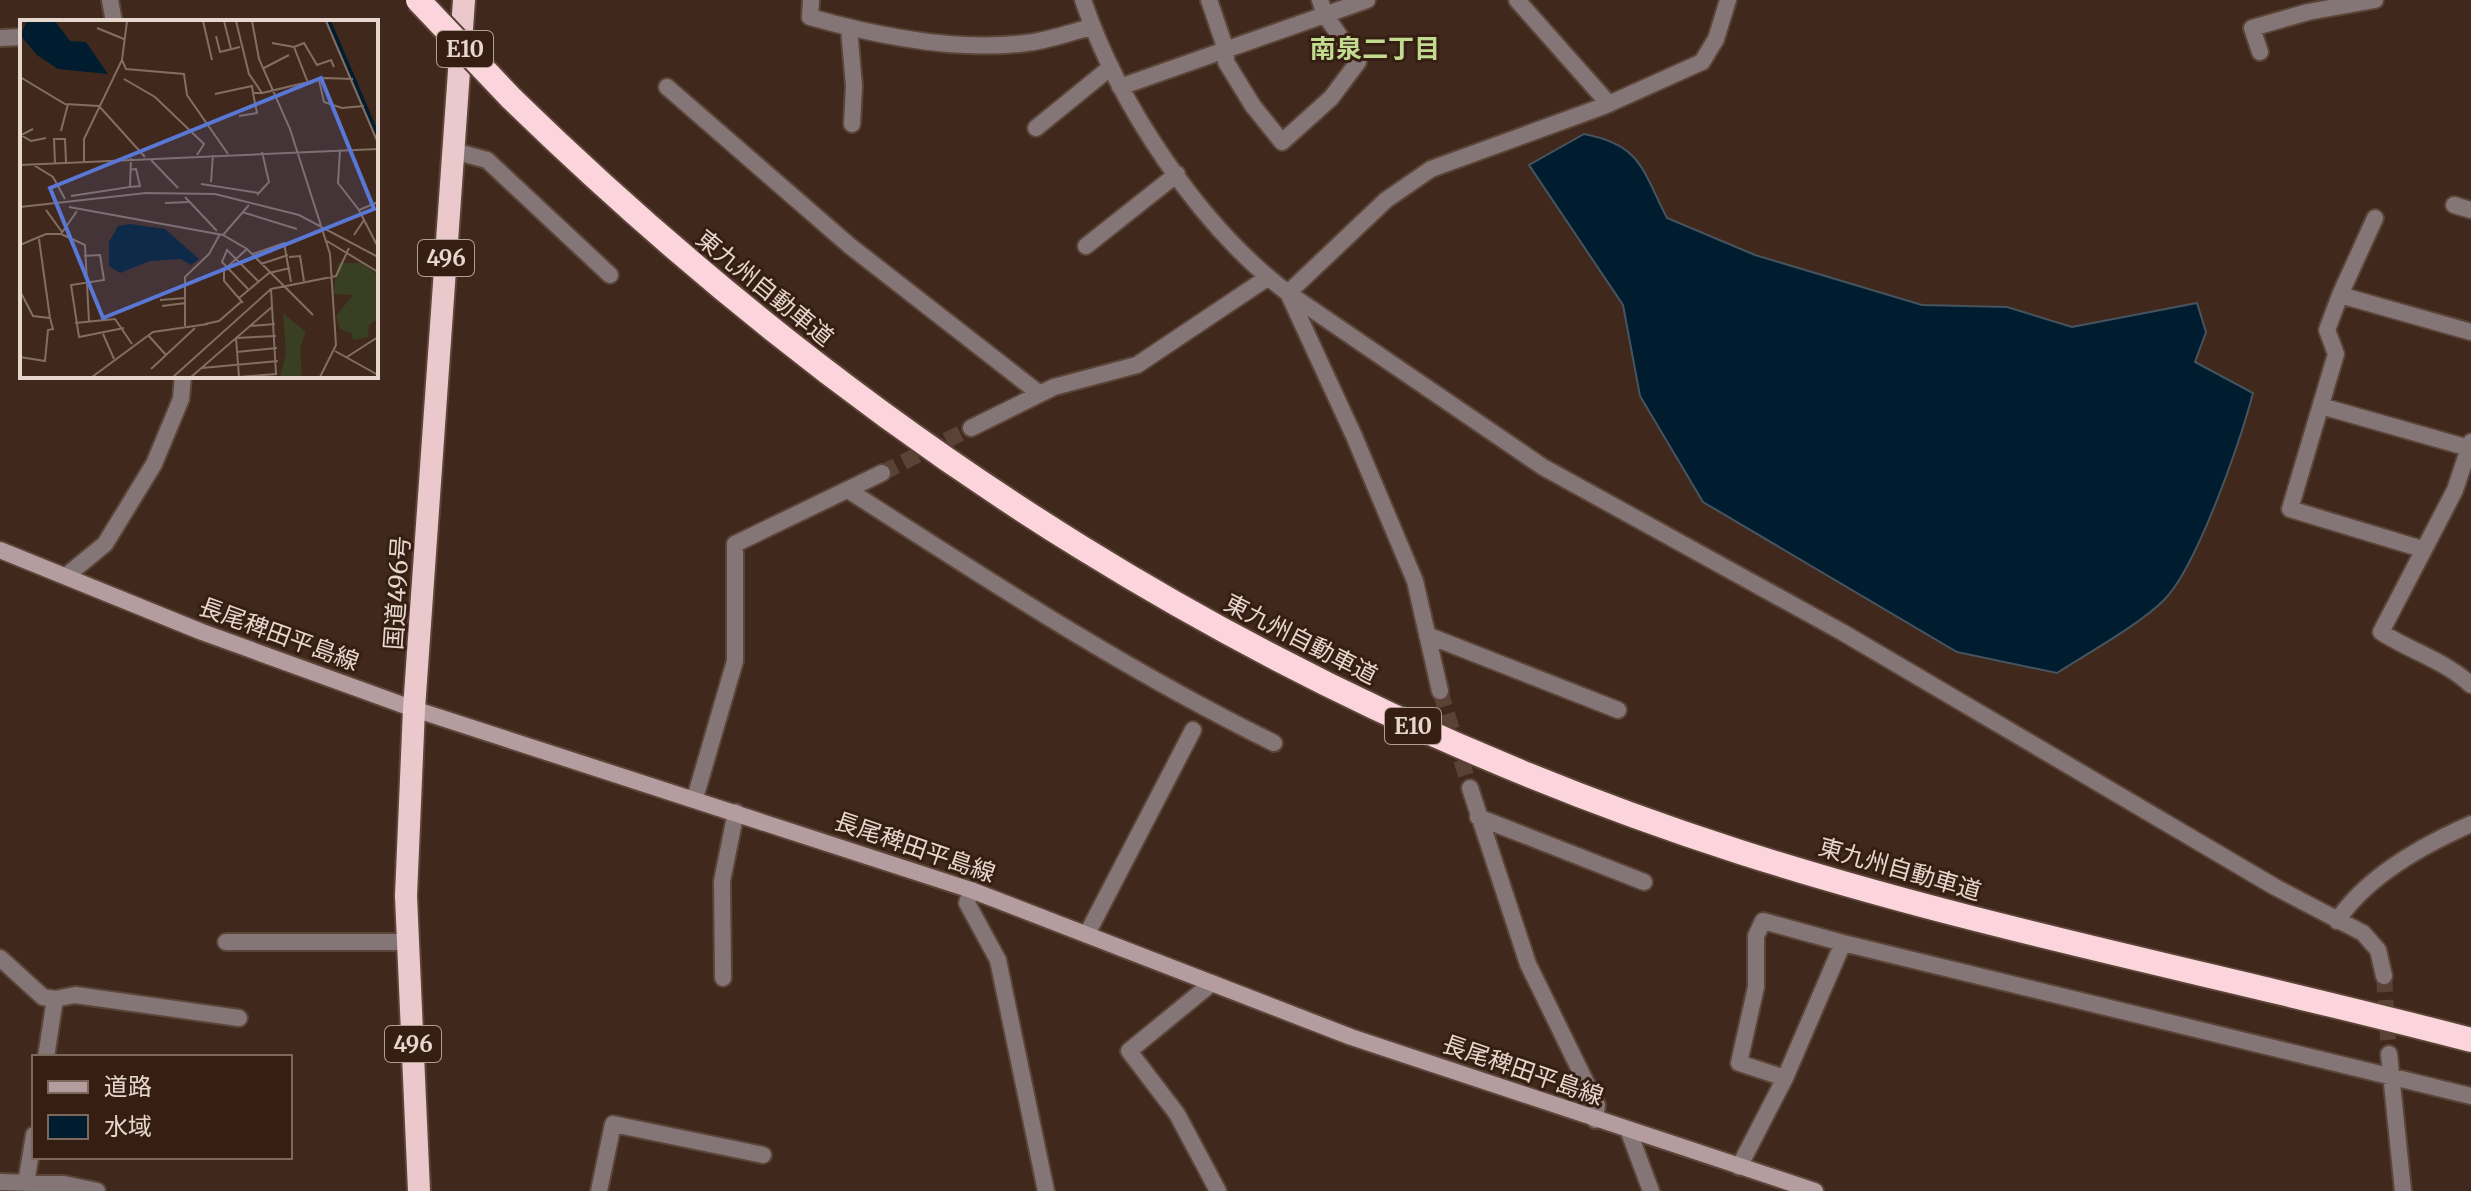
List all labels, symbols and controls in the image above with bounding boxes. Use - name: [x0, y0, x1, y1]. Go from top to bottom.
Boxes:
- inset map: [20, 20, 378, 378]
- road number: E10: [437, 31, 493, 67]
- district label: 南泉二丁目: [1310, 32, 1440, 65]
- street label: 東九州自動車道: [690, 223, 840, 353]
- road number: 496: [418, 240, 474, 276]
- street label: 国道496号: [378, 535, 416, 651]
- street label: 東九州自動車道: [1219, 587, 1383, 691]
- street label: 長尾稗田平島線: [195, 591, 363, 677]
- road number: E10: [1385, 708, 1441, 744]
- street label: 長尾稗田平島線: [831, 805, 999, 889]
- street label: 東九州自動車道: [1815, 831, 1985, 907]
- road number: 496: [385, 1026, 441, 1062]
- street label: 長尾稗田平島線: [1439, 1028, 1607, 1112]
- legend: [32, 1055, 292, 1159]
- text: 道路: [104, 1071, 152, 1102]
- text: 水域: [104, 1111, 152, 1142]

